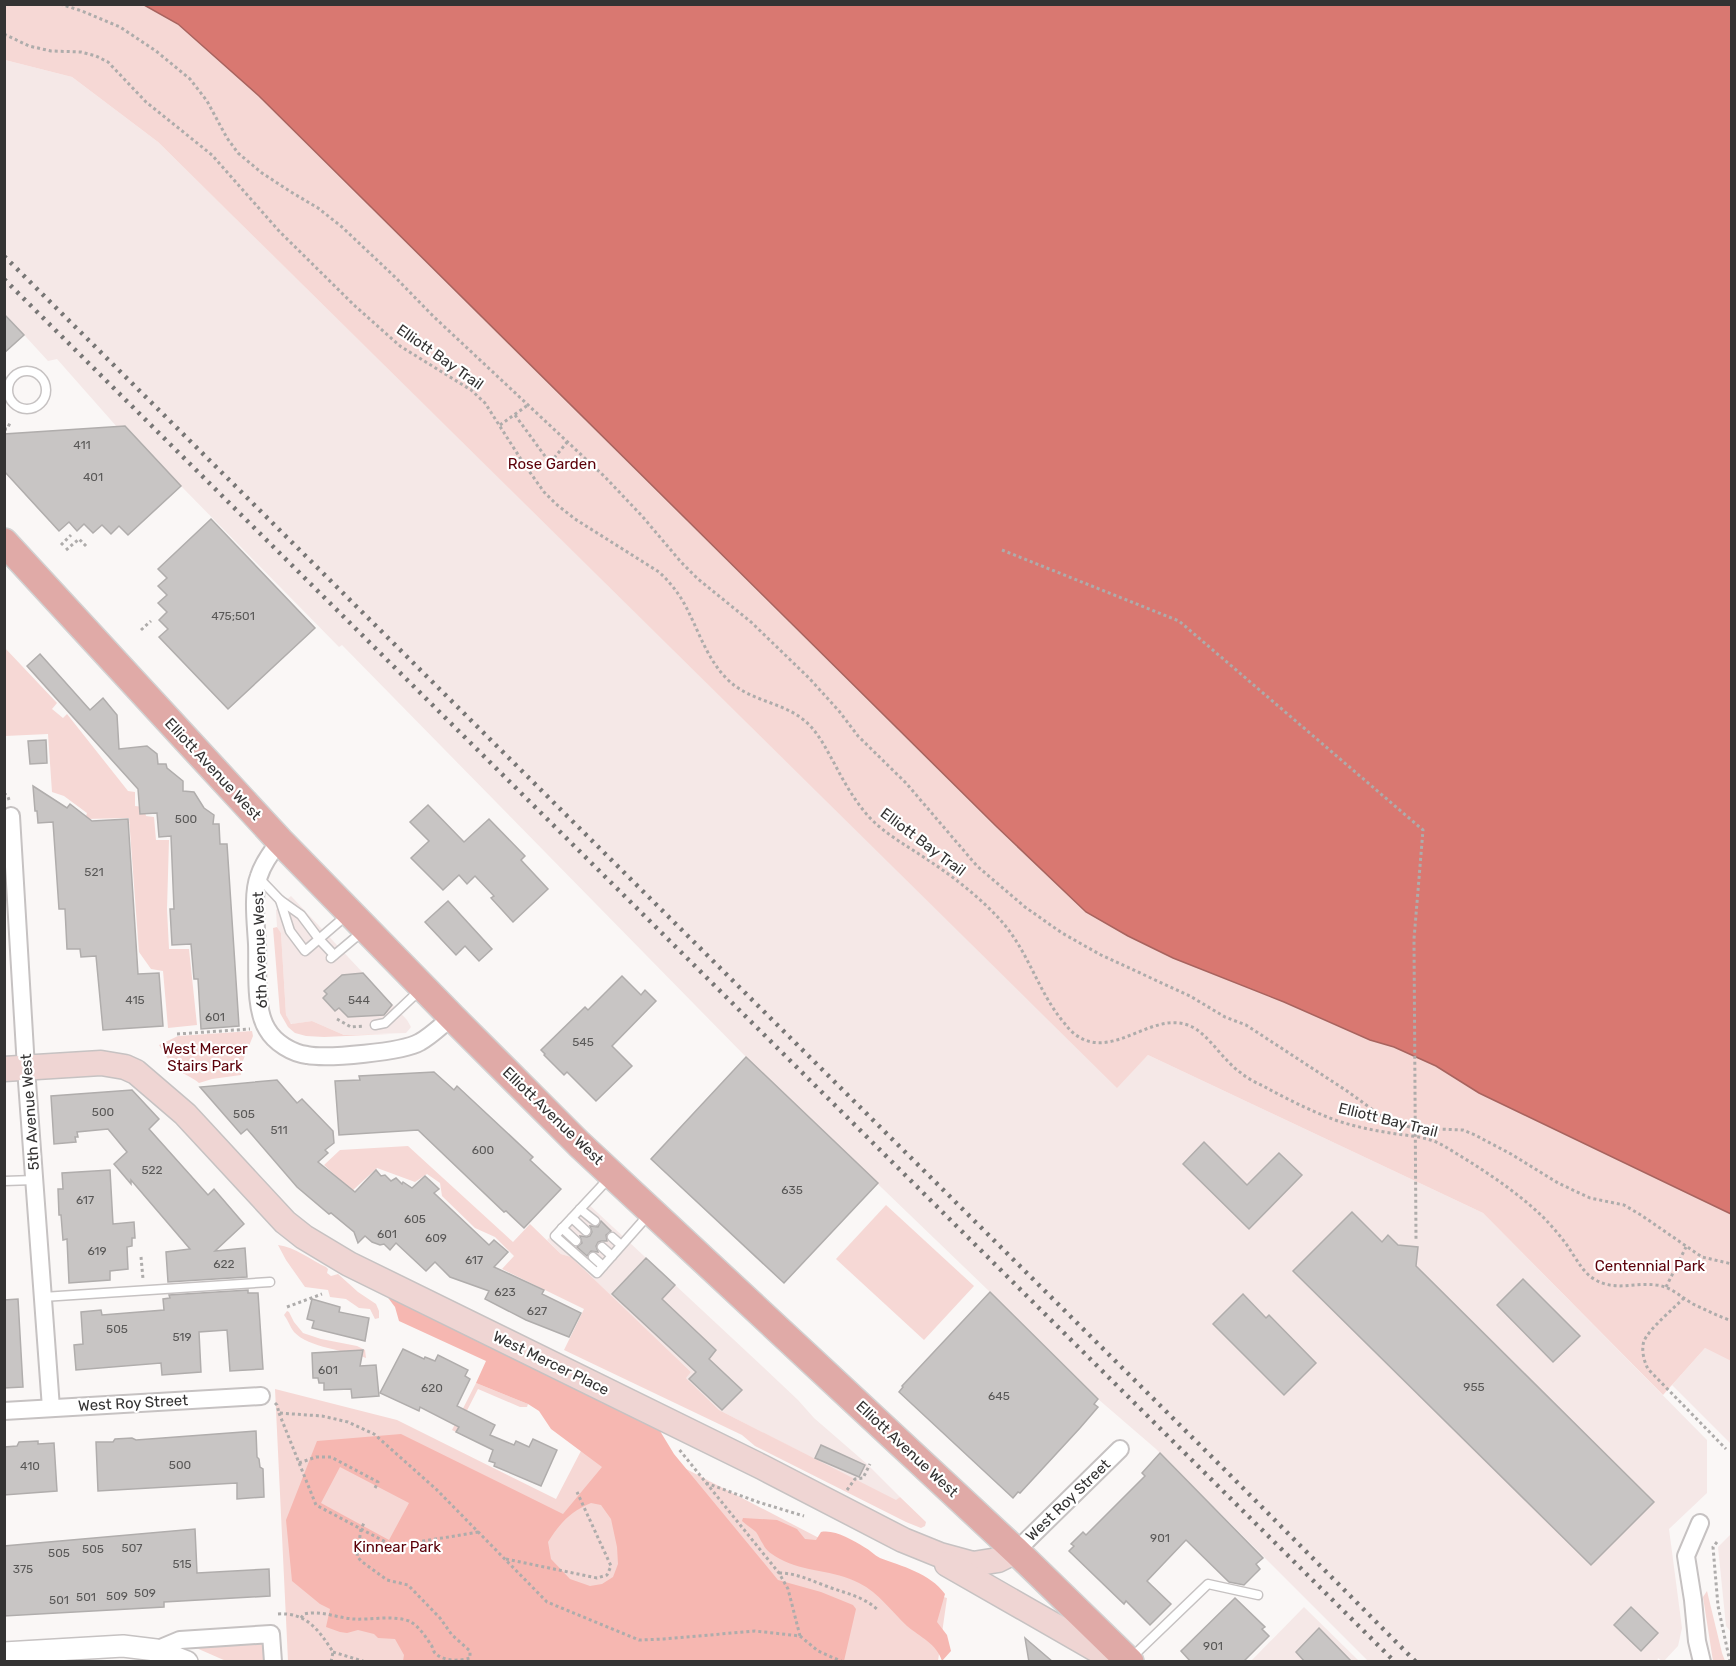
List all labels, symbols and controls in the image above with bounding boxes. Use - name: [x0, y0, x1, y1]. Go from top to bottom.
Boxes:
- street label: Elliott Bay Trail: [393, 320, 487, 394]
- house number: 411: [73, 438, 91, 452]
- park label: Rose Garden: [508, 455, 596, 473]
- house number: 401: [83, 470, 103, 484]
- house number: 475;501: [211, 609, 255, 623]
- street label: Elliott Avenue West: [161, 714, 265, 824]
- street label: Elliott Bay Trail: [877, 804, 969, 880]
- house number: 500: [175, 812, 197, 826]
- house number: 521: [84, 865, 104, 879]
- street label: 6th Avenue West: [249, 891, 271, 1009]
- house number: 415: [125, 993, 145, 1007]
- house number: 544: [348, 993, 371, 1007]
- house number: 601: [205, 1010, 225, 1024]
- house number: 545: [572, 1035, 594, 1049]
- park label: West Mercer Stairs Park: [162, 1040, 248, 1075]
- street label: 5th Avenue West: [17, 1053, 43, 1171]
- street label: Elliott Avenue West: [499, 1063, 607, 1169]
- street label: Elliott Bay Trail: [1336, 1099, 1440, 1141]
- house number: 500: [92, 1105, 114, 1119]
- house number: 505: [233, 1107, 255, 1121]
- house number: 511: [270, 1123, 288, 1137]
- house number: 600: [472, 1143, 494, 1157]
- house number: 522: [141, 1163, 163, 1177]
- house number: 635: [781, 1183, 803, 1197]
- house number: 617: [76, 1193, 94, 1207]
- house number: 605: [404, 1212, 426, 1226]
- house number: 601: [377, 1227, 397, 1241]
- house number: 609: [425, 1231, 447, 1245]
- house number: 619: [87, 1244, 107, 1258]
- house number: 617: [465, 1253, 483, 1267]
- house number: 622: [213, 1257, 235, 1271]
- park label: Centennial Park: [1595, 1257, 1705, 1275]
- house number: 623: [494, 1285, 516, 1299]
- house number: 627: [527, 1304, 547, 1318]
- house number: 505: [106, 1322, 128, 1336]
- street label: West Mercer Place: [490, 1327, 612, 1399]
- house number: 519: [172, 1330, 192, 1344]
- house number: 601: [318, 1363, 338, 1377]
- house number: 955: [1463, 1380, 1485, 1394]
- house number: 620: [421, 1381, 443, 1395]
- house number: 645: [988, 1389, 1010, 1403]
- street label: West Roy Street: [77, 1391, 189, 1415]
- street label: Elliott Avenue West: [852, 1397, 962, 1501]
- street label: West Roy Street: [1022, 1455, 1114, 1545]
- house number: 500: [169, 1458, 191, 1472]
- house number: 410: [20, 1459, 40, 1473]
- house number: 901: [1150, 1531, 1170, 1545]
- park label: Kinnear Park: [353, 1538, 441, 1556]
- house number: 507: [122, 1541, 142, 1555]
- house number: 505: [82, 1542, 104, 1556]
- house number: 505: [48, 1546, 70, 1560]
- house number: 515: [172, 1557, 192, 1571]
- house number: 375: [13, 1562, 33, 1576]
- house number: 509: [134, 1586, 156, 1600]
- house number: 509: [106, 1589, 128, 1603]
- house number: 501: [76, 1590, 96, 1604]
- house number: 501: [49, 1593, 69, 1607]
- house number: 901: [1203, 1639, 1223, 1653]

